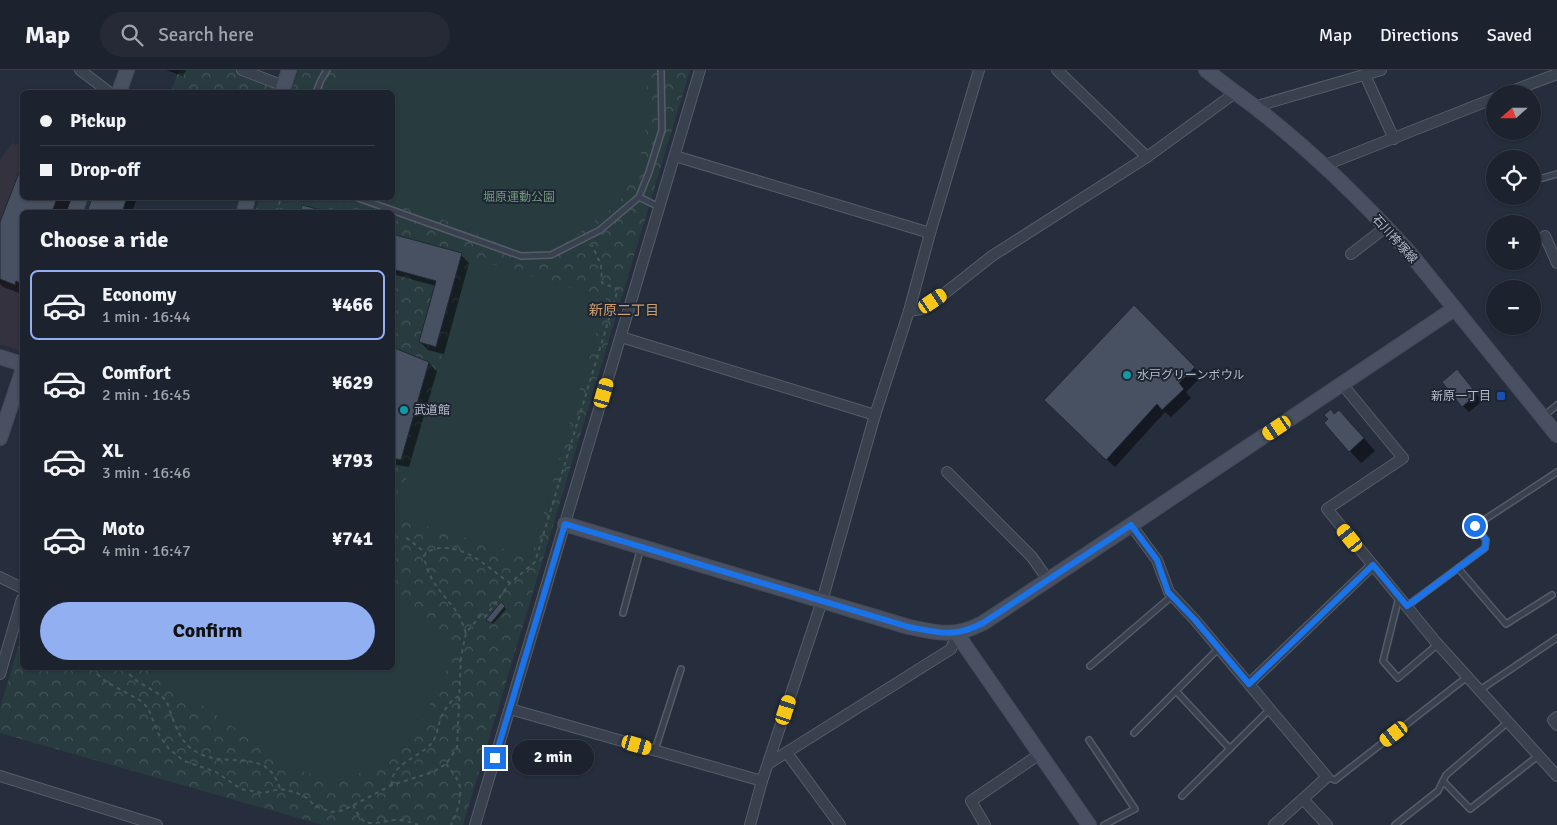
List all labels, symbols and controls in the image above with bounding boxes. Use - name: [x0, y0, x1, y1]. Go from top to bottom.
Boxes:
- search box: [100, 12, 450, 57]
- text: Map: [25, 20, 70, 50]
- icon: search: [118, 21, 146, 49]
- text: Search here: [158, 23, 254, 47]
- text: Map: [1319, 24, 1352, 46]
- text: Directions: [1380, 24, 1459, 46]
- text: Saved: [1487, 24, 1532, 46]
- north arrow: [1486, 85, 1541, 140]
- map controls: [1486, 85, 1541, 335]
- text: Pickup: [70, 109, 126, 133]
- button: locate: [1486, 150, 1541, 205]
- text: Drop-off: [70, 158, 140, 182]
- park label: 堀原運動公園: [483, 190, 555, 205]
- street label: 石川袴塚線: [1369, 212, 1420, 267]
- button: +: [1486, 215, 1541, 270]
- text: Choose a ride: [40, 226, 168, 253]
- button: −: [1486, 280, 1541, 335]
- icon: car: [42, 283, 87, 328]
- text: Economy: [102, 283, 176, 307]
- car: [916, 286, 949, 316]
- text: ¥466: [332, 293, 373, 317]
- district label: 新原二丁目: [589, 302, 659, 319]
- text: 1 min · 16:44: [102, 307, 191, 327]
- icon: car: [42, 361, 87, 406]
- text: Comfort: [102, 361, 171, 385]
- place label: 水戸グリーンボウル: [1137, 368, 1244, 383]
- marker: 水戸グリーンボウル: [1121, 369, 1133, 381]
- text: ¥629: [332, 371, 373, 395]
- car: [592, 377, 615, 409]
- text: 2 min · 16:45: [102, 385, 191, 405]
- place label: 新原一丁目: [1431, 389, 1491, 404]
- marker: 新原一丁目: [1495, 390, 1507, 402]
- place label: 武道館: [414, 403, 450, 418]
- marker: 武道館: [398, 404, 410, 416]
- car: [1260, 413, 1293, 443]
- icon: car: [42, 439, 87, 484]
- text: XL: [102, 439, 124, 463]
- text: ¥793: [332, 449, 373, 473]
- text: 3 min · 16:46: [102, 463, 191, 483]
- route start: [1464, 515, 1486, 537]
- icon: car: [42, 517, 87, 562]
- text: Moto: [102, 517, 145, 541]
- car: [1334, 522, 1365, 554]
- text: ¥741: [332, 527, 373, 551]
- text: 4 min · 16:47: [102, 541, 191, 561]
- button: Confirm: [40, 602, 375, 660]
- car: [774, 693, 797, 727]
- car: [1377, 719, 1410, 749]
- car: [620, 734, 653, 756]
- callout: 2 min: [512, 740, 595, 776]
- route end: [484, 747, 506, 769]
- text: 2 min: [534, 747, 572, 767]

